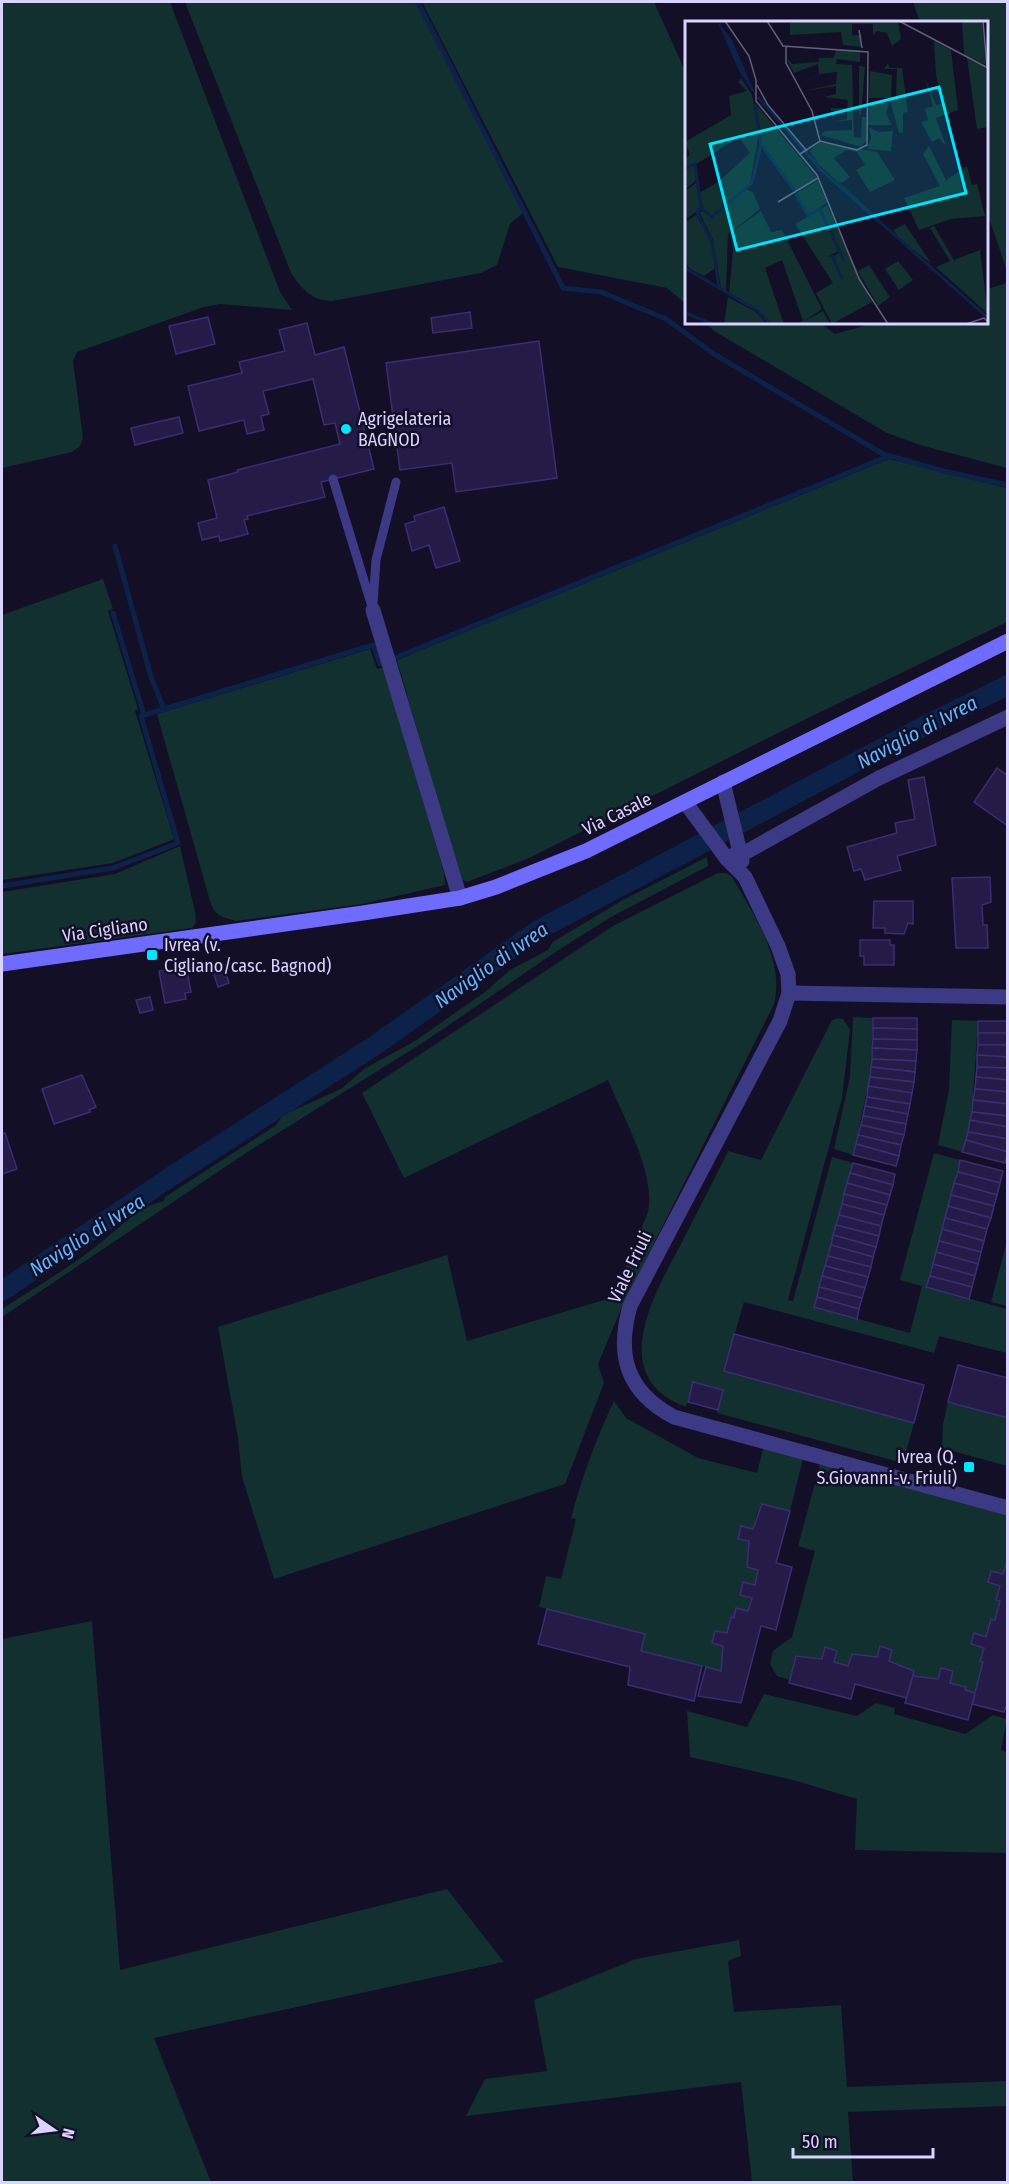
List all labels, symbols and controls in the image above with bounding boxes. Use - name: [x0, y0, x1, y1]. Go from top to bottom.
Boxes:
- inset map: [685, 21, 988, 324]
- place label: Agrigelateria BAGNOD: [358, 408, 452, 451]
- marker: Agrigelateria BAGNOD: [339, 422, 353, 436]
- water label: Naviglio di Ivrea: [853, 690, 981, 774]
- street label: Via Casale: [579, 788, 655, 840]
- street label: Via Cigliano: [61, 913, 149, 947]
- water label: Naviglio di Ivrea: [430, 917, 552, 1013]
- place label: Ivrea (v. Cigliano/casc. Bagnod): [164, 934, 331, 977]
- marker: Ivrea (v. Cigliano/casc. Bagnod): [145, 948, 159, 962]
- water label: Naviglio di Ivrea: [25, 1189, 149, 1281]
- street label: Viale Friuli: [603, 1228, 657, 1306]
- place label: Ivrea (Q. S.Giovanni-v. Friuli): [816, 1446, 957, 1489]
- marker: Ivrea (Q. S.Giovanni-v. Friuli): [962, 1460, 976, 1474]
- north arrow: [24, 2100, 84, 2160]
- scale bar: [793, 2121, 932, 2159]
- text: N: [58, 2127, 78, 2140]
- text: 50 m: [802, 2131, 838, 2153]

